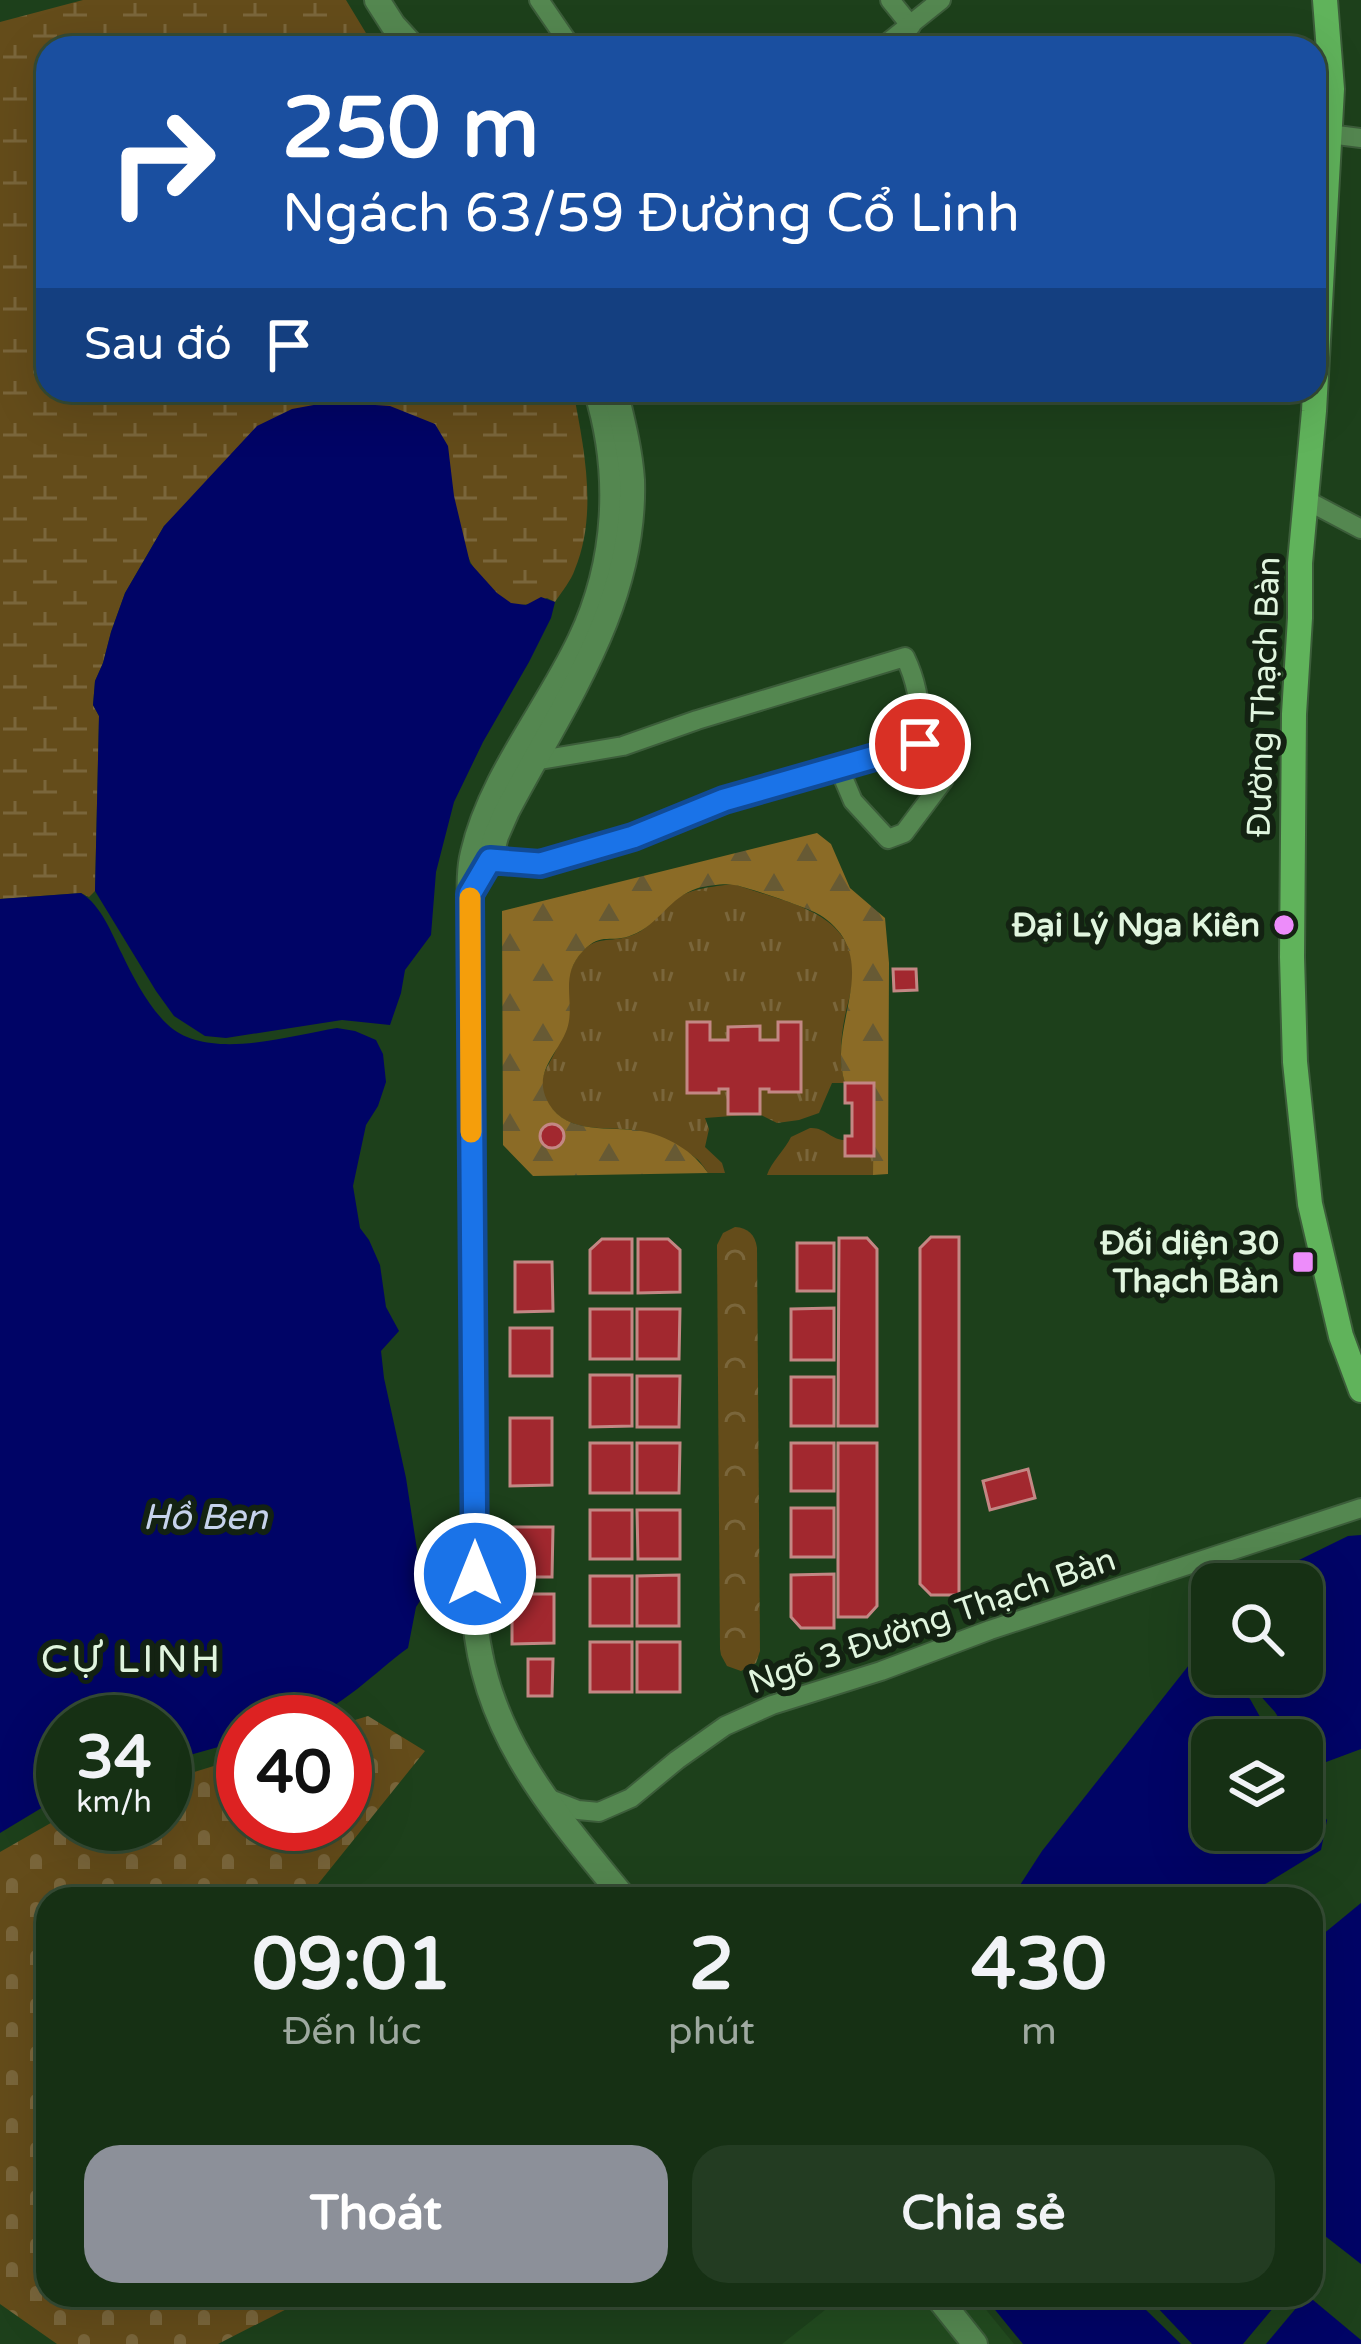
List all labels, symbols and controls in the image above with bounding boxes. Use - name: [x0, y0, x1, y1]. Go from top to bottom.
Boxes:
- text: 250 m: [282, 79, 539, 180]
- icon: right: [84, 84, 240, 240]
- text: Ngách 63/59 Đường Cổ Linh: [282, 181, 1020, 246]
- icon: arrive: [256, 312, 322, 378]
- text: Sau đó: [84, 318, 232, 372]
- street label: Đường Thạch Bàn: [1240, 556, 1288, 838]
- pin: [869, 693, 971, 795]
- icon: arrive: [887, 711, 953, 777]
- place label: Đại Lý Nga Kiên: [1011, 906, 1260, 945]
- marker: Đại Lý Nga Kiên: [1271, 912, 1297, 938]
- place label: Đối diện 30 Thạch Bàn: [1099, 1224, 1279, 1301]
- marker: Đối diện 30 Thạch Bàn: [1290, 1249, 1316, 1275]
- water label: Hồ Ben: [143, 1496, 269, 1539]
- position arrow: [412, 1511, 538, 1637]
- street label: Ngõ 3 Đường Thạch Bàn: [743, 1540, 1121, 1702]
- map controls: [1191, 1563, 1323, 1851]
- button: search: [1191, 1563, 1323, 1695]
- district label: CỰ LINH: [41, 1636, 223, 1683]
- speed limit sign: 40: [216, 1695, 372, 1851]
- button: layers: [1191, 1719, 1323, 1851]
- text: 34: [76, 1722, 152, 1794]
- text: km/h: [76, 1784, 152, 1821]
- text: 09:01: [252, 1922, 452, 2009]
- text: 2: [689, 1922, 734, 2009]
- text: 430: [971, 1922, 1107, 2009]
- text: Đến lúc: [283, 2008, 422, 2055]
- text: phút: [668, 2008, 755, 2055]
- text: m: [1021, 2008, 1057, 2055]
- button: Thoát: [84, 2145, 668, 2283]
- button: Chia sẻ: [692, 2145, 1275, 2283]

